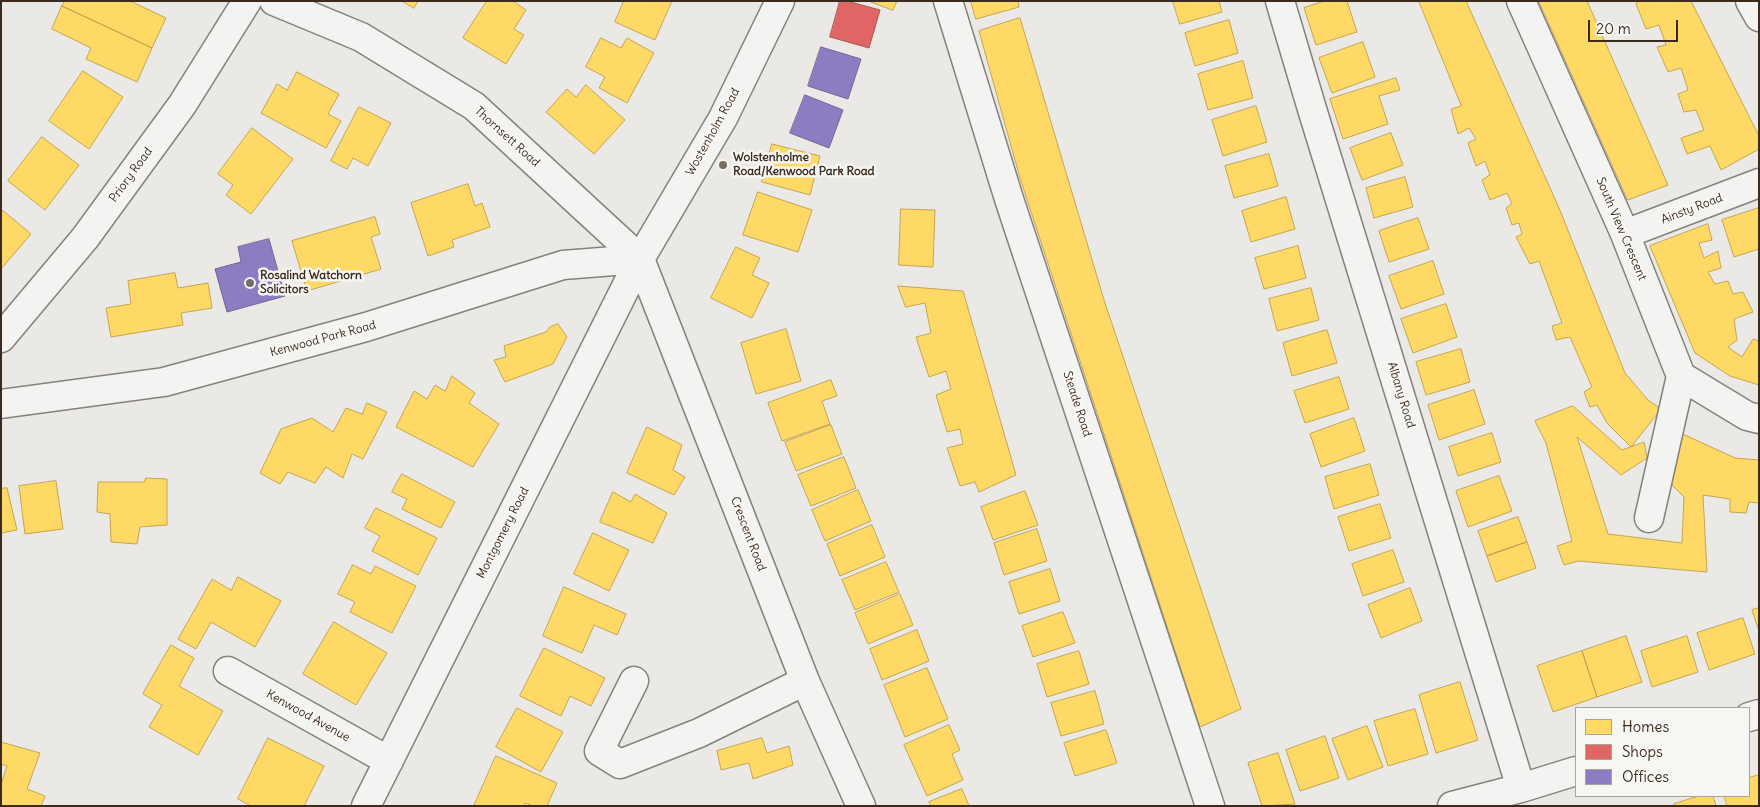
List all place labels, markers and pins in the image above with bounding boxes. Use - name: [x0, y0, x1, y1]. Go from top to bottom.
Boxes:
- place label: Wolstenholme Road/Kenwood Park Road: [733, 151, 875, 179]
- marker: Wolstenholme Road/Kenwood Park Road: [717, 159, 729, 171]
- place label: Rosalind Watchorn Solicitors: [260, 269, 362, 297]
- marker: Rosalind Watchorn Solicitors: [244, 277, 256, 289]

